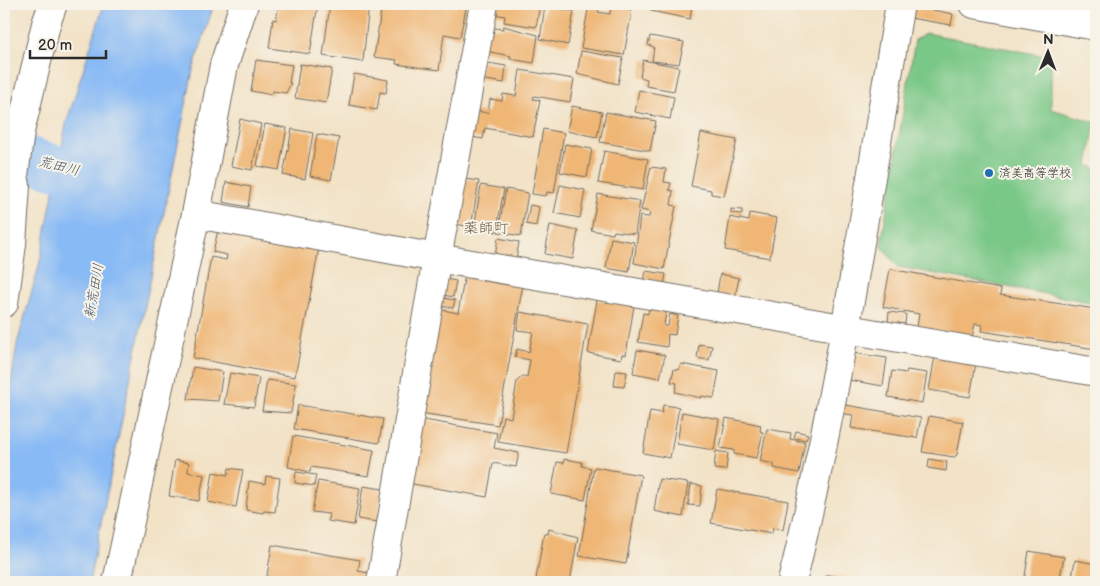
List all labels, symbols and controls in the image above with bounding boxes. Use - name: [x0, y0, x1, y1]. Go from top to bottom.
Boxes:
- scale bar: [30, 28, 106, 60]
- north arrow: [1022, 28, 1072, 78]
- text: N: [1043, 31, 1054, 48]
- text: 20 m: [38, 36, 72, 55]
- water label: 荒田川: [37, 153, 81, 179]
- place label: 済美高等学校: [999, 166, 1071, 181]
- marker: 済美高等学校: [983, 167, 995, 179]
- district label: 薬師町: [463, 219, 509, 238]
- water label: 新荒田川: [81, 262, 107, 320]

